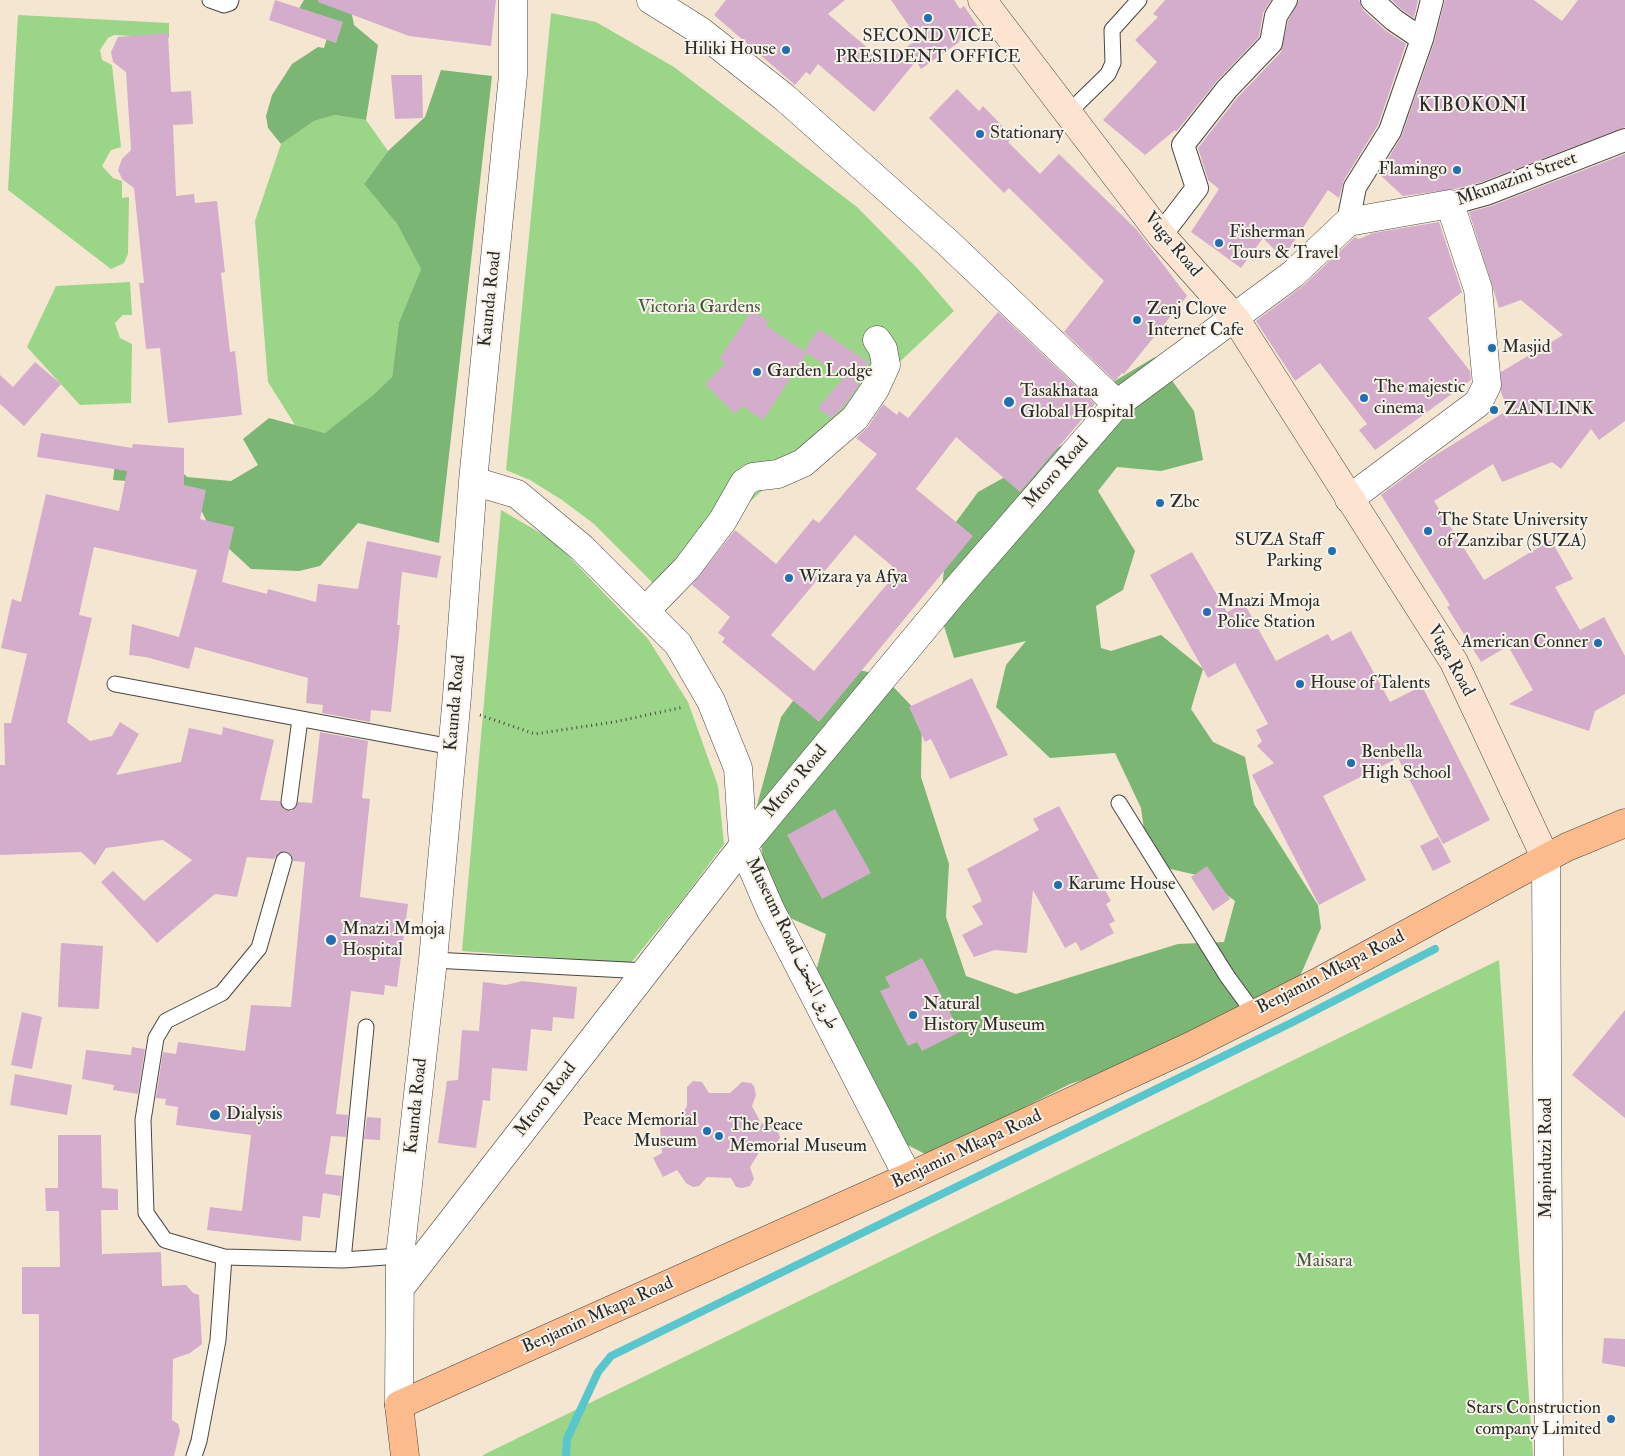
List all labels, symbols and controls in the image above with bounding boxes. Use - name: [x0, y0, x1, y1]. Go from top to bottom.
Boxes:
- marker: SECOND VICE PRESIDENT OFFICE: [922, 12, 934, 24]
- place label: SECOND VICE PRESIDENT OFFICE: [836, 26, 1020, 68]
- place label: Hiliki House: [684, 39, 776, 61]
- marker: Hiliki House: [780, 44, 792, 56]
- district label: KIBOKONI: [1417, 96, 1529, 118]
- place label: Stationary: [990, 123, 1064, 145]
- marker: Stationary: [974, 128, 986, 140]
- street label: Mkunazini Street: [1454, 148, 1580, 212]
- place label: Flamingo: [1378, 159, 1447, 181]
- marker: Flamingo: [1451, 164, 1463, 176]
- street label: Vuga Road: [1138, 208, 1206, 282]
- place label: Fisherman Tours & Travel: [1229, 222, 1339, 264]
- marker: Fisherman Tours & Travel: [1213, 237, 1225, 249]
- street label: Kaunda Road: [475, 250, 507, 348]
- park label: Victoria Gardens: [638, 297, 760, 319]
- place label: Zenj Clove Internet Cafe: [1147, 299, 1244, 342]
- marker: Zenj Clove Internet Cafe: [1131, 314, 1143, 326]
- place label: Masjid: [1502, 337, 1551, 359]
- marker: Masjid: [1486, 342, 1498, 354]
- place label: Garden Lodge: [767, 361, 873, 383]
- marker: Garden Lodge: [751, 366, 763, 378]
- place label: The majestic cinema: [1374, 377, 1465, 419]
- place label: Tasakhataa Global Hospital: [1020, 381, 1134, 424]
- marker: The majestic cinema: [1358, 392, 1370, 404]
- marker: Tasakhataa Global Hospital: [1002, 395, 1016, 409]
- place label: ZANLINK: [1504, 399, 1594, 421]
- marker: ZANLINK: [1488, 404, 1500, 416]
- street label: Mtoro Road: [1020, 433, 1094, 513]
- place label: Zbc: [1170, 492, 1200, 514]
- marker: Zbc: [1154, 497, 1166, 509]
- place label: The State University of Zanzibar (SUZA): [1438, 510, 1588, 552]
- marker: The State University of Zanzibar (SUZA): [1422, 525, 1434, 537]
- place label: SUZA Staff Parking: [1235, 530, 1322, 572]
- marker: SUZA Staff Parking: [1326, 545, 1338, 557]
- place label: Wizara ya Afya: [799, 567, 908, 589]
- marker: Wizara ya Afya: [783, 572, 795, 584]
- place label: Mnazi Mmoja Police Station: [1217, 591, 1320, 634]
- marker: Mnazi Mmoja Police Station: [1201, 606, 1213, 618]
- street label: Vuga Road: [1422, 621, 1478, 701]
- place label: American Conner: [1461, 632, 1588, 654]
- marker: American Conner: [1592, 637, 1604, 649]
- street label: Kaunda Road: [441, 654, 471, 752]
- place label: House of Talents: [1310, 673, 1430, 695]
- marker: House of Talents: [1294, 678, 1306, 690]
- street label: Mtoro Road: [759, 741, 833, 823]
- place label: Benbella High School: [1361, 742, 1451, 784]
- marker: Benbella High School: [1345, 757, 1357, 769]
- street label: Museum Road طريق المتحف: [740, 854, 842, 1034]
- place label: Karume House: [1068, 874, 1175, 896]
- marker: Karume House: [1052, 879, 1064, 891]
- place label: Mnazi Mmoja Hospital: [342, 919, 445, 962]
- street label: Benjamin Mkapa Road: [1253, 926, 1409, 1020]
- marker: Mnazi Mmoja Hospital: [324, 933, 338, 947]
- place label: Natural History Museum: [923, 994, 1045, 1036]
- marker: Natural History Museum: [907, 1009, 919, 1021]
- street label: Kaunda Road: [401, 1057, 433, 1155]
- street label: Mtoro Road: [510, 1059, 582, 1141]
- street label: Mapinduzi Road: [1536, 1098, 1558, 1218]
- place label: Dialysis: [226, 1104, 282, 1126]
- street label: Benjamin Mkapa Road: [889, 1106, 1045, 1194]
- marker: Dialysis: [208, 1108, 222, 1122]
- place label: Peace Memorial Museum: [583, 1110, 697, 1152]
- place label: The Peace Memorial Museum: [729, 1115, 867, 1158]
- marker: Peace Memorial Museum: [701, 1125, 713, 1137]
- marker: The Peace Memorial Museum: [713, 1130, 725, 1142]
- park label: Maisara: [1295, 1251, 1353, 1273]
- street label: Benjamin Mkapa Road: [519, 1273, 677, 1359]
- place label: Stars Construction company Limited: [1466, 1398, 1601, 1440]
- marker: Stars Construction company Limited: [1605, 1413, 1617, 1425]

